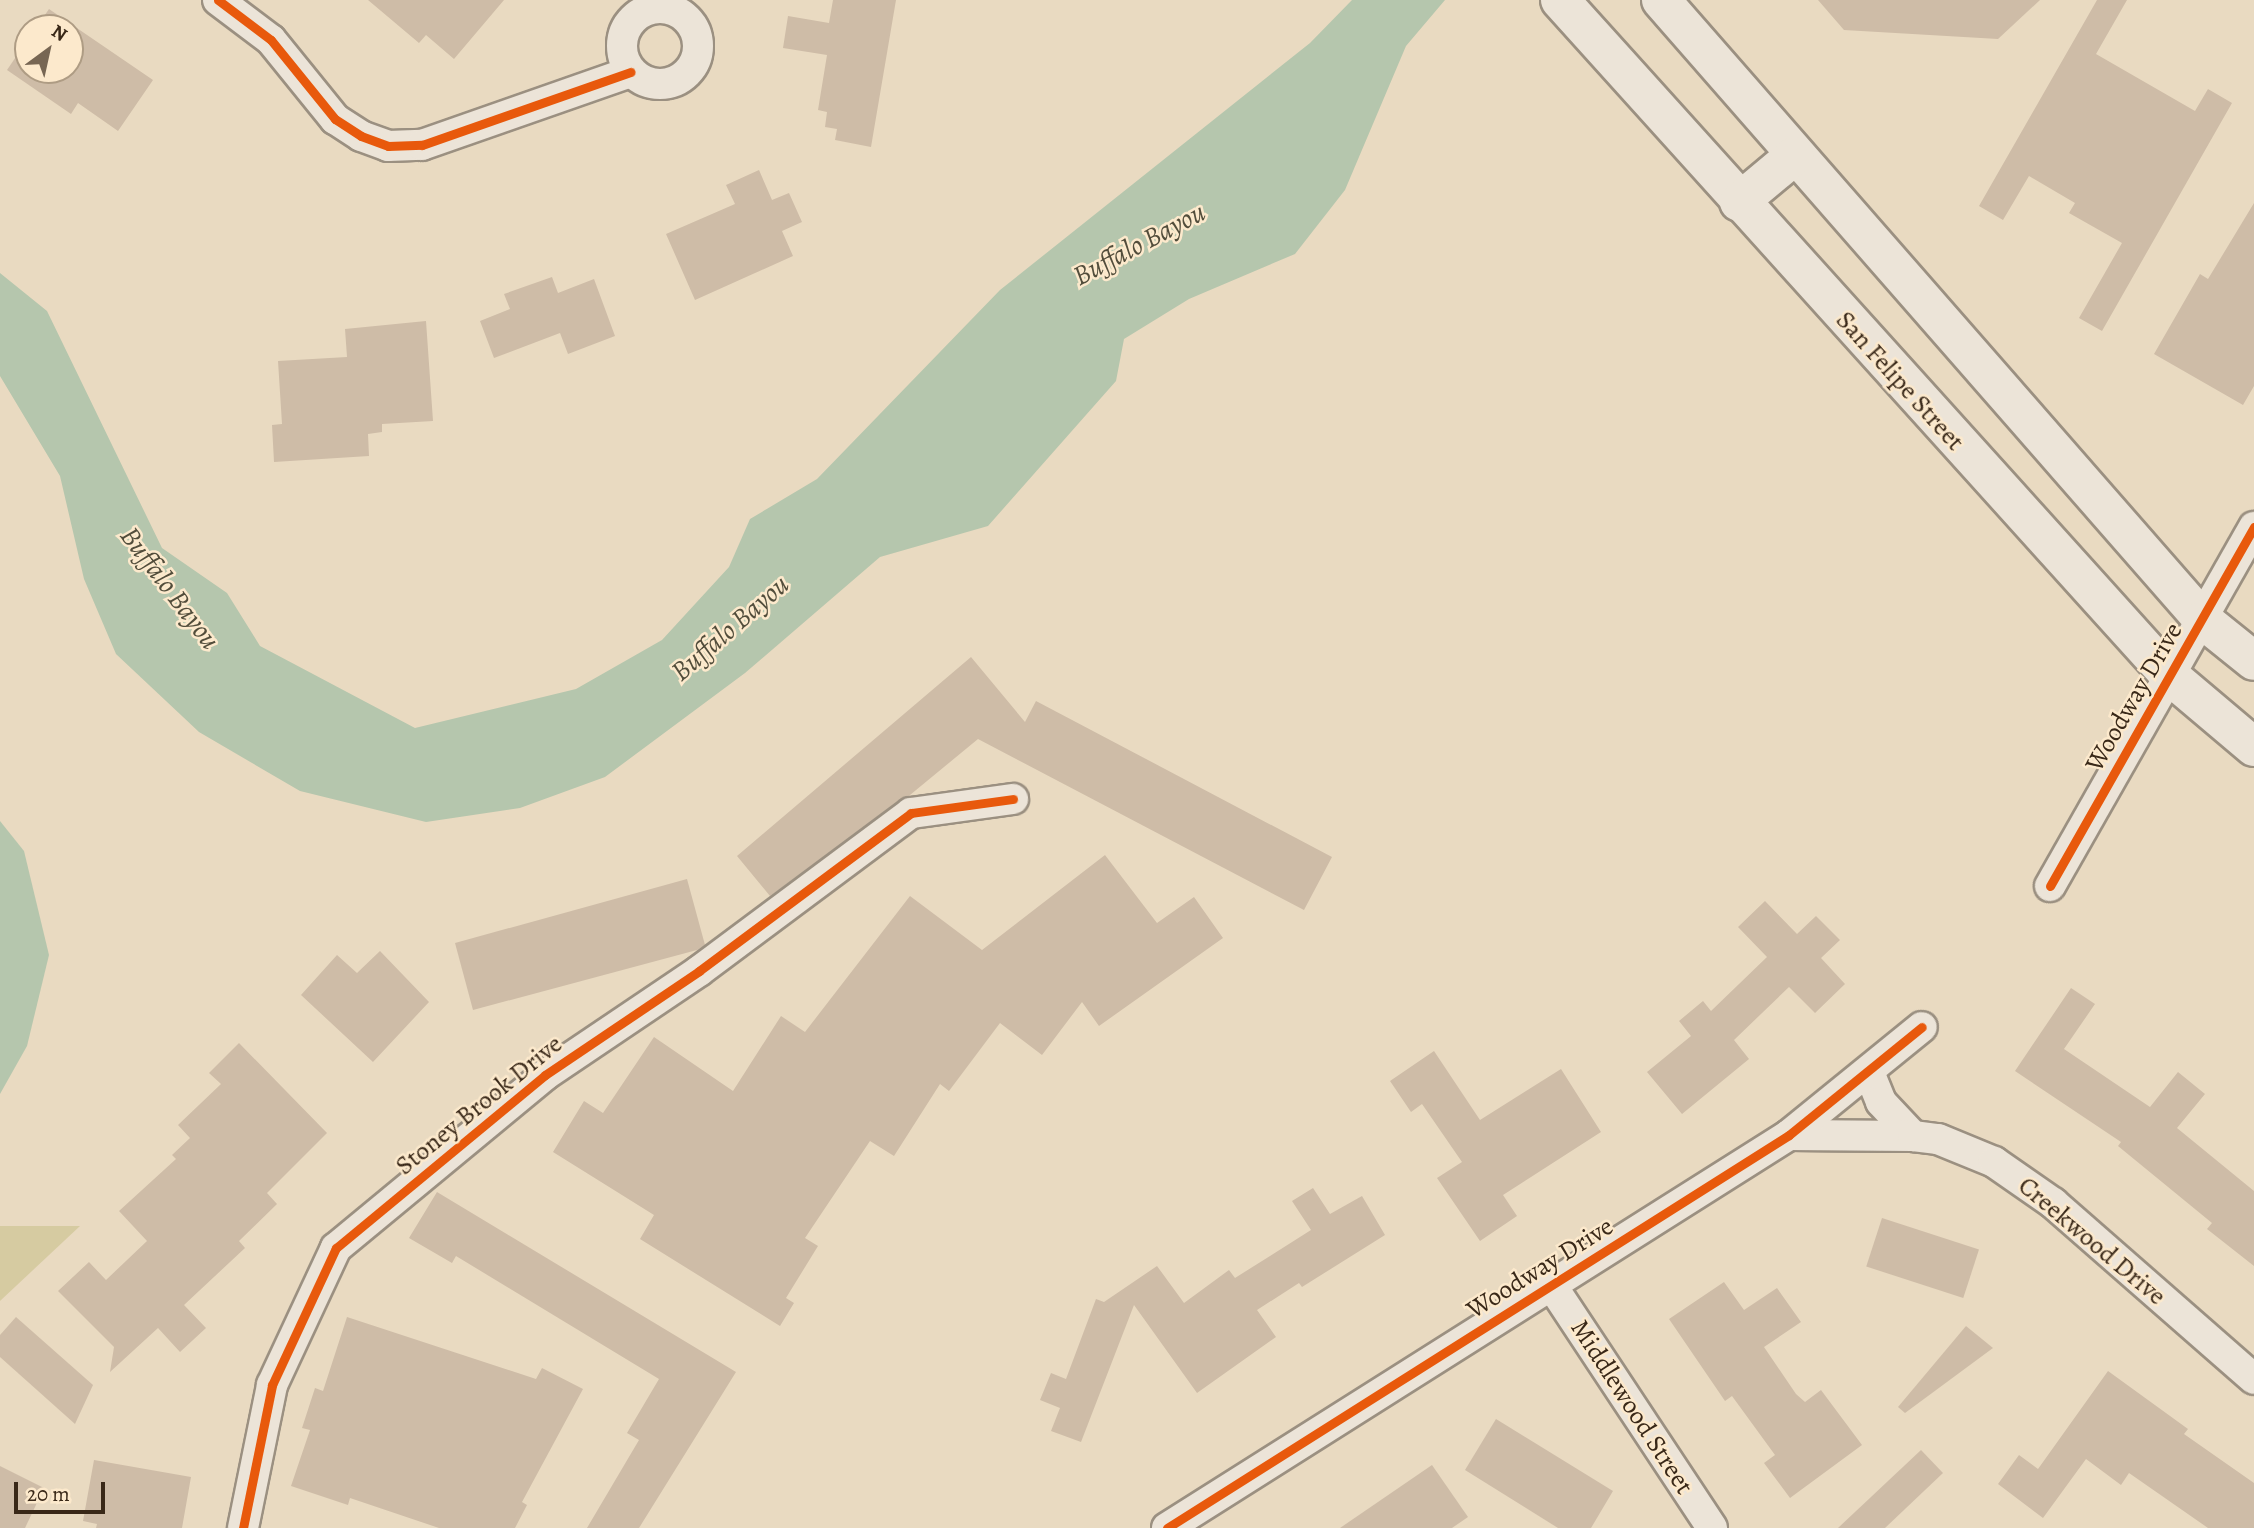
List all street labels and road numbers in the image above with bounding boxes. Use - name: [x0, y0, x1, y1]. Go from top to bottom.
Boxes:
- street label: San Felipe Street: [1829, 305, 1971, 457]
- street label: Woodway Drive: [2079, 617, 2189, 777]
- street label: Stoney Brook Drive: [389, 1028, 569, 1182]
- street label: Creekwood Drive: [2012, 1170, 2172, 1312]
- street label: Woodway Drive: [1461, 1211, 1619, 1325]
- street label: Middlewood Street: [1564, 1314, 1700, 1500]

